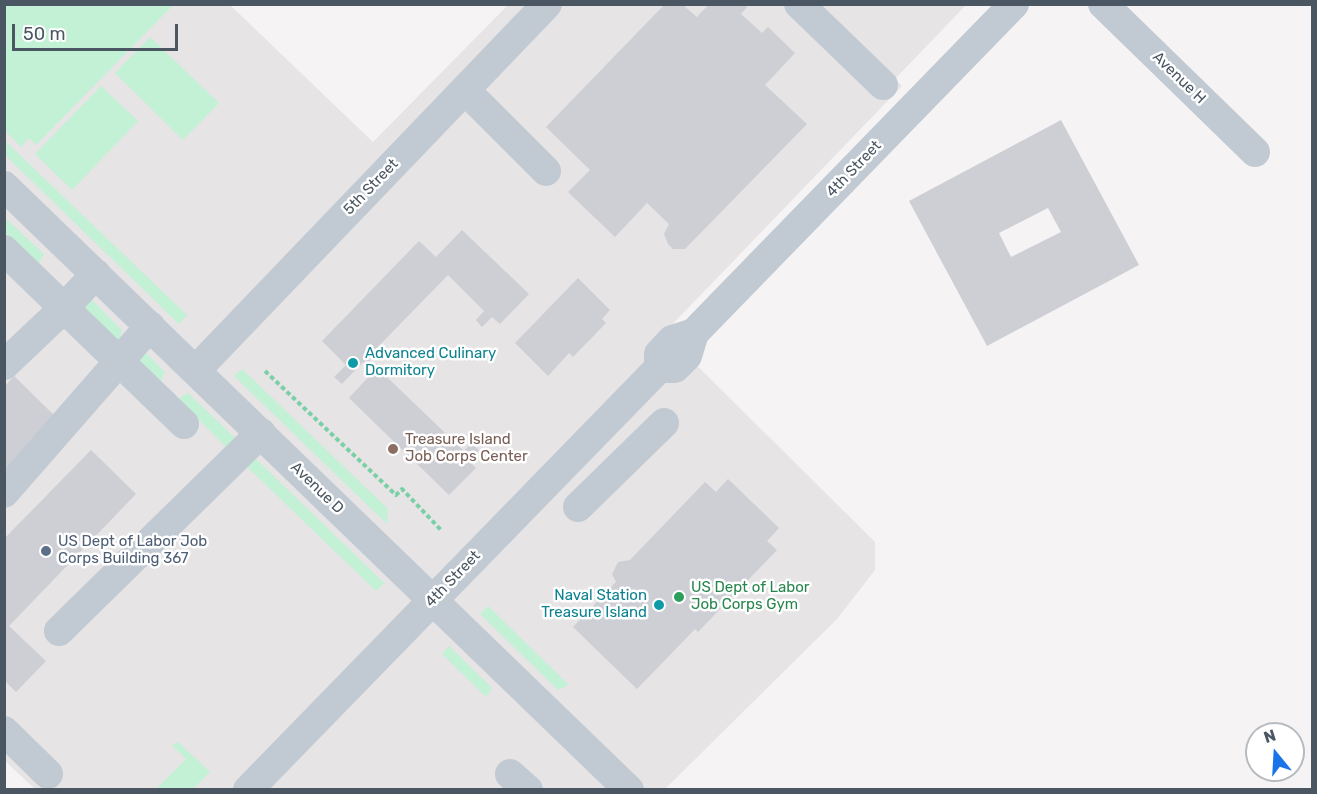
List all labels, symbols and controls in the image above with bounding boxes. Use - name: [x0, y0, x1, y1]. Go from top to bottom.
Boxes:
- scale bar: [15, 12, 182, 50]
- text: 50 m: [23, 23, 66, 45]
- street label: Avenue H: [1149, 48, 1209, 108]
- street label: 4th Street: [823, 137, 885, 201]
- street label: 5th Street: [340, 155, 402, 219]
- place label: Advanced Culinary Dormitory: [365, 345, 496, 380]
- marker: Advanced Culinary Dormitory: [346, 356, 360, 370]
- place label: Treasure Island Job Corps Center: [405, 431, 528, 466]
- marker: Treasure Island Job Corps Center: [386, 442, 400, 456]
- street label: Avenue D: [287, 458, 347, 518]
- place label: US Dept of Labor Job Corps Building 367: [58, 533, 207, 568]
- marker: US Dept of Labor Job Corps Building 367: [39, 544, 53, 558]
- street label: 4th Street: [422, 547, 484, 611]
- place label: US Dept of Labor Job Corps Gym: [691, 579, 810, 614]
- place label: Naval Station Treasure Island: [541, 587, 647, 622]
- marker: US Dept of Labor Job Corps Gym: [672, 590, 686, 604]
- marker: Naval Station Treasure Island: [652, 598, 666, 612]
- north arrow: [1245, 722, 1305, 782]
- text: N: [1261, 725, 1278, 747]

